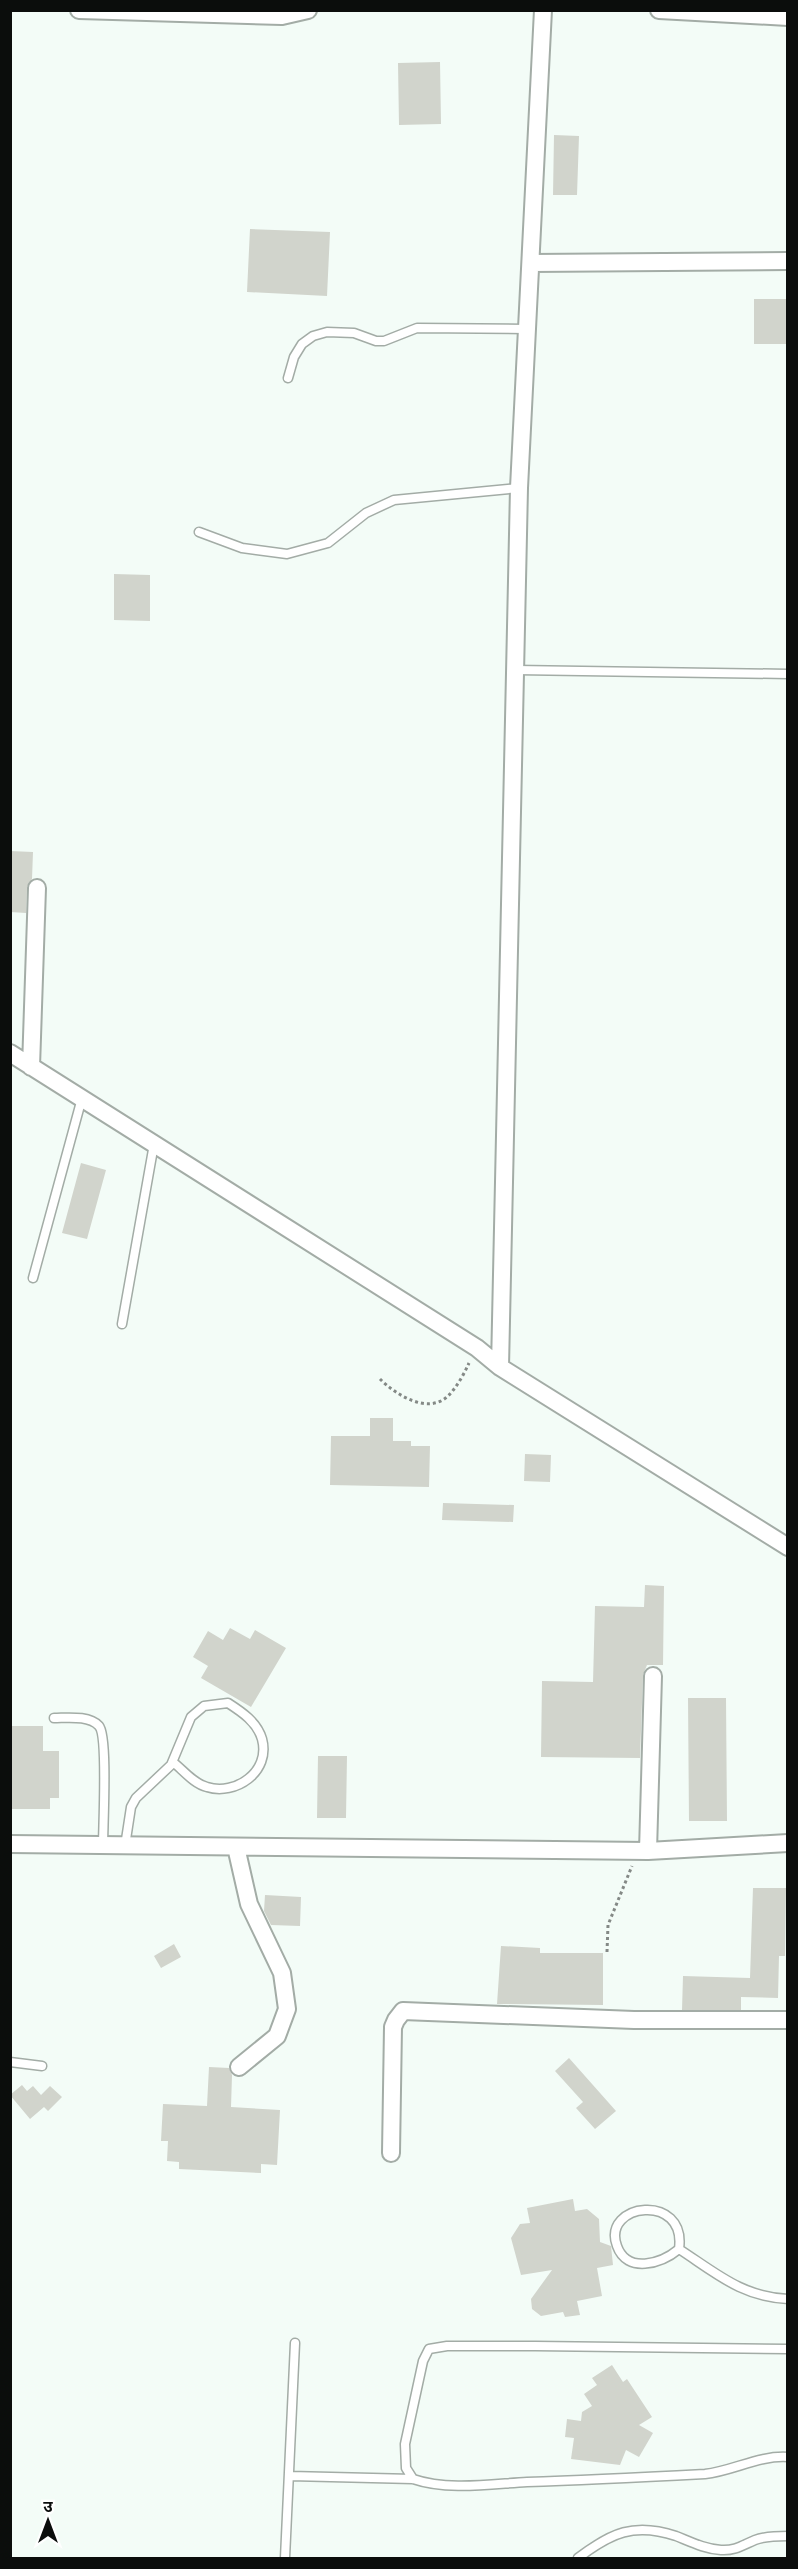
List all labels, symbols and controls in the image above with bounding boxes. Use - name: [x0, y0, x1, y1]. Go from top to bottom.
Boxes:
- north arrow: [18, 2491, 78, 2551]
- text: उ: [43, 2496, 53, 2516]

